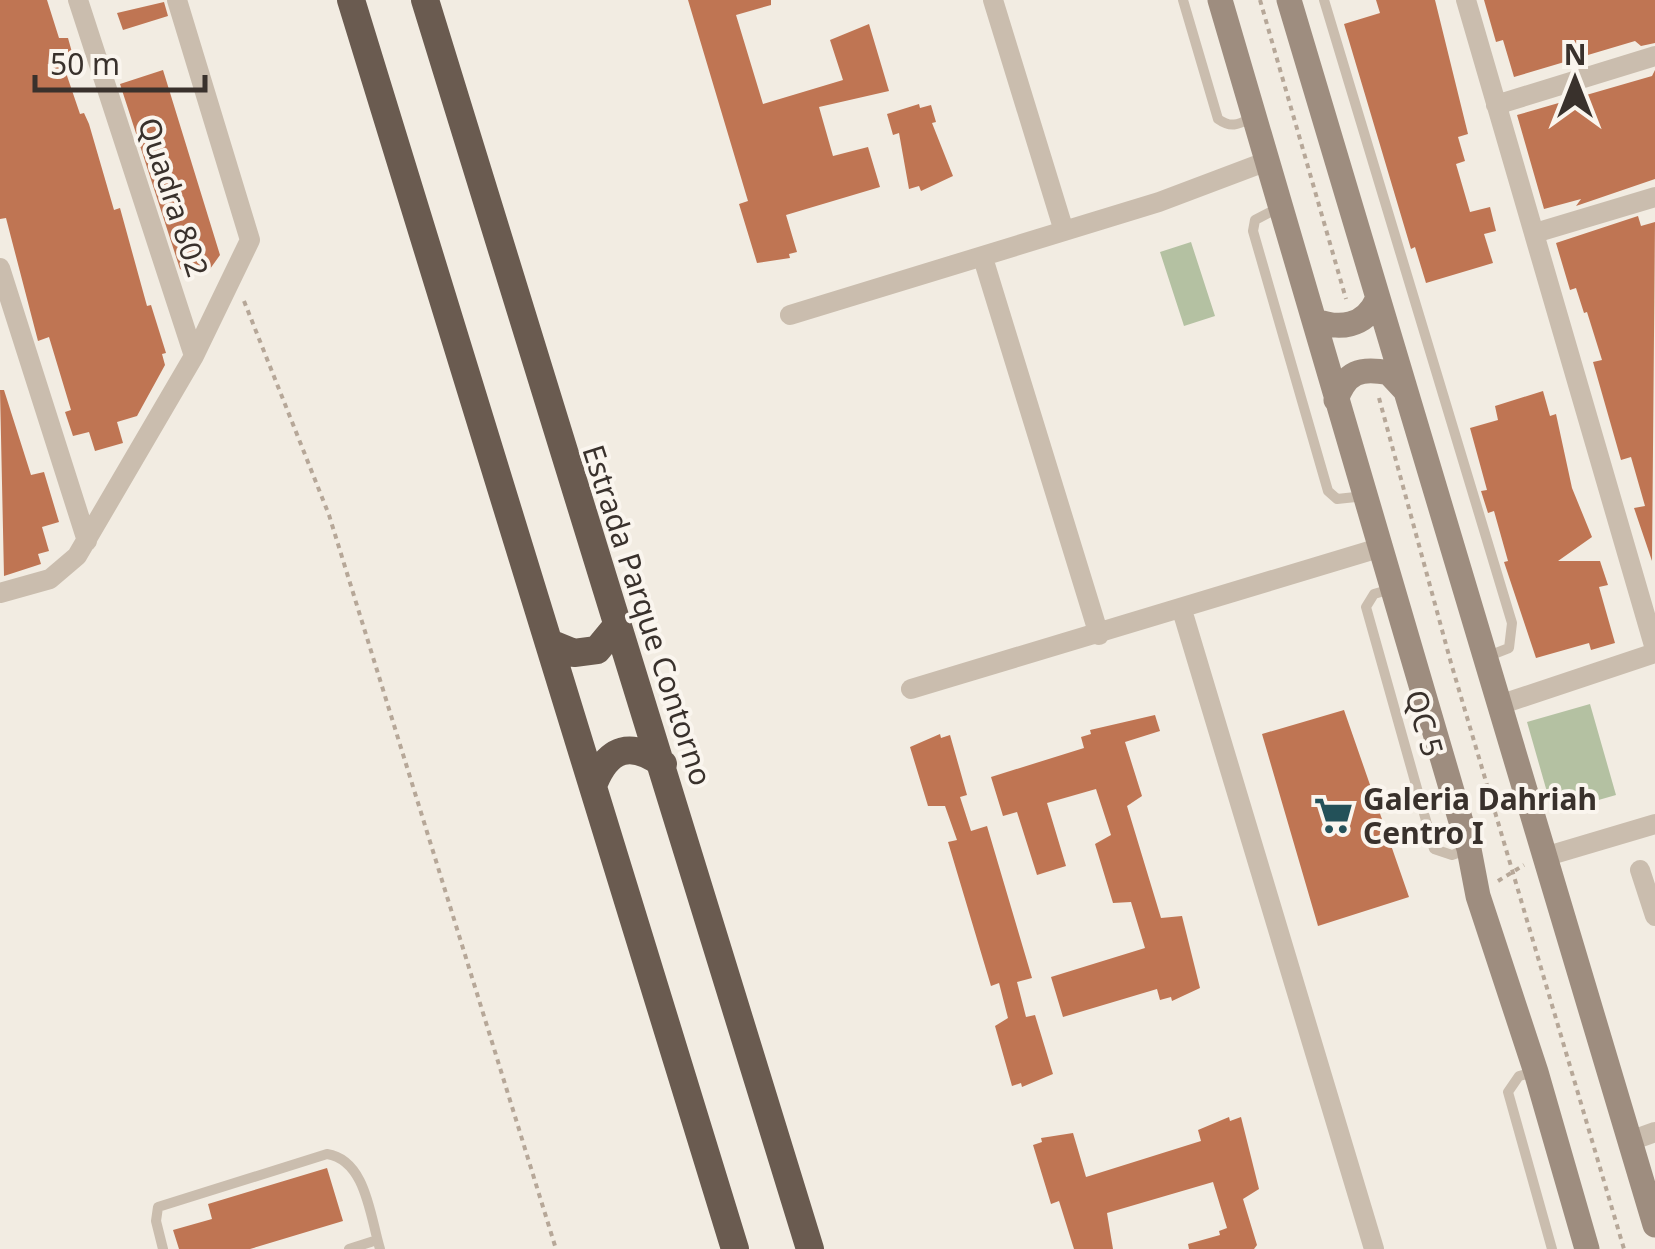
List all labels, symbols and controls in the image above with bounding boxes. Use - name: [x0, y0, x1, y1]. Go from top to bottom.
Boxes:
- scale bar: [35, 30, 205, 92]
- north arrow: [1525, 30, 1625, 130]
- text: N: [1564, 35, 1586, 73]
- text: 50 m: [50, 43, 120, 84]
- street label: Quadra 802: [129, 112, 219, 282]
- street label: Estrada Parque Contorno: [574, 439, 722, 791]
- street label: QC 5: [1396, 685, 1454, 761]
- place label: Galeria Dahriah Centro I: [1363, 778, 1597, 853]
- supermarket icon: Galeria Dahriah Centro I: [1312, 794, 1354, 836]

